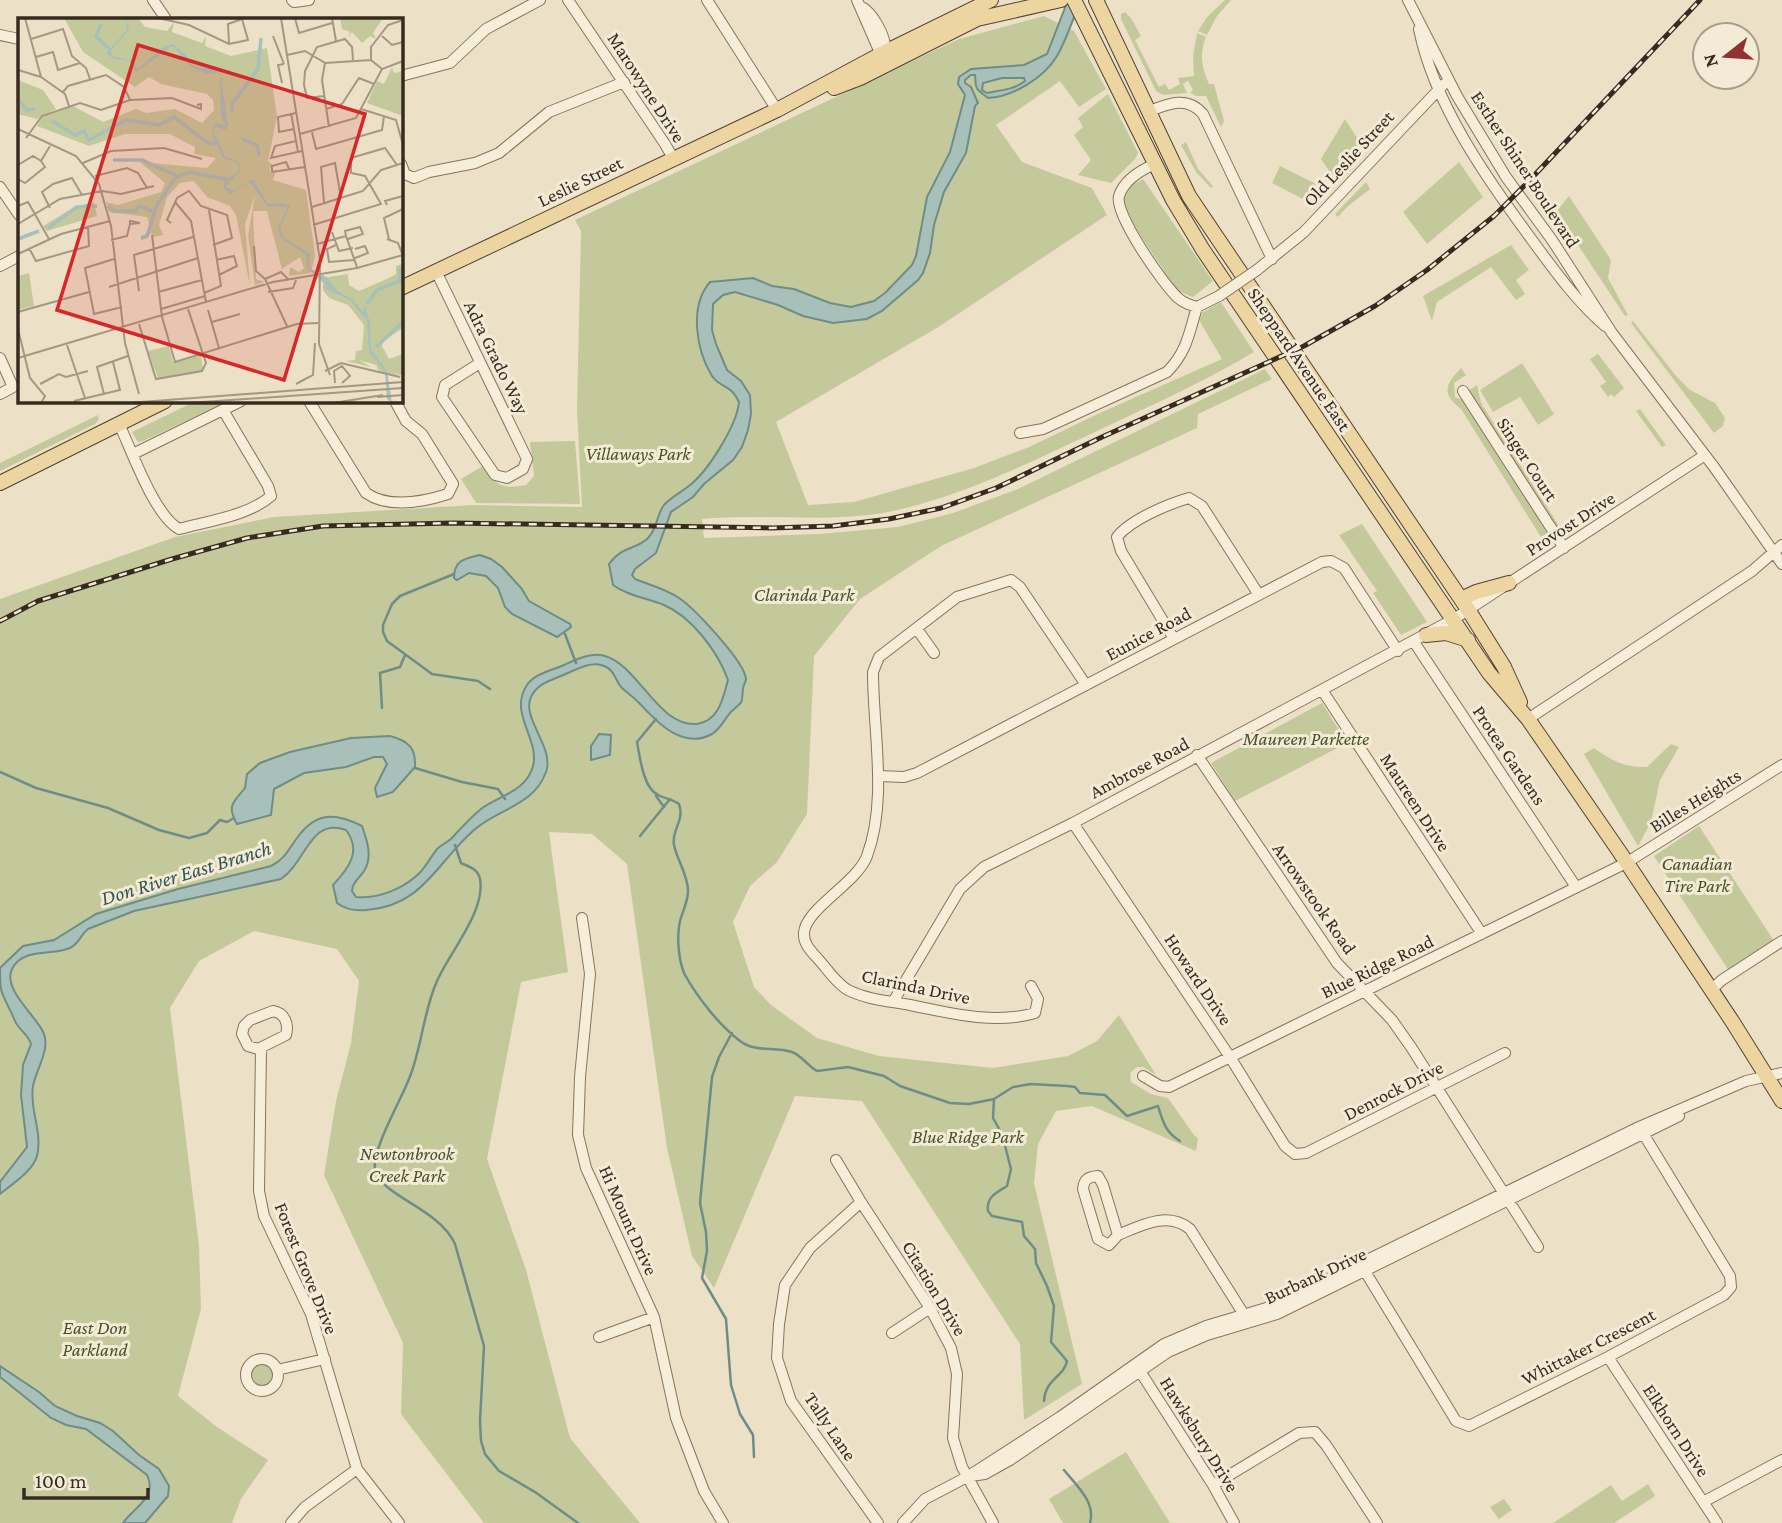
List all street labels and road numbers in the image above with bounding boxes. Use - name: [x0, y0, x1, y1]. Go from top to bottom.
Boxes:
- street label: Marowyne Drive: [603, 28, 690, 146]
- street label: Esther Shiner Boulevard: [1467, 87, 1584, 252]
- street label: Old Leslie Street: [1299, 106, 1398, 210]
- street label: Leslie Street: [534, 152, 627, 211]
- street label: Sheppard Avenue East: [1244, 284, 1356, 436]
- street label: Adra Grado Way: [460, 297, 533, 418]
- street label: Singer Court: [1493, 414, 1563, 506]
- street label: Provost Drive: [1522, 487, 1619, 560]
- street label: Eunice Road: [1102, 602, 1195, 665]
- street label: Protea Gardens: [1469, 702, 1551, 809]
- street label: Ambrose Road: [1086, 732, 1193, 802]
- street label: Maureen Drive: [1376, 749, 1455, 855]
- street label: Billes Heights: [1646, 764, 1745, 837]
- street label: Arrowstook Road: [1268, 839, 1361, 958]
- street label: Howard Drive: [1160, 930, 1237, 1029]
- street label: Blue Ridge Road: [1318, 930, 1437, 1003]
- street label: Clarinda Drive: [860, 965, 972, 1008]
- street label: Denrock Drive: [1340, 1056, 1446, 1124]
- street label: Hi Mount Drive: [595, 1162, 662, 1278]
- street label: Forest Grove Drive: [271, 1199, 342, 1337]
- street label: Citation Drive: [898, 1237, 971, 1340]
- street label: Burbank Drive: [1261, 1243, 1369, 1308]
- street label: Whittaker Crescent: [1518, 1303, 1659, 1389]
- street label: Hawksbury Drive: [1156, 1373, 1243, 1496]
- street label: Elkhorn Drive: [1639, 1380, 1714, 1480]
- street label: Tally Lane: [800, 1388, 861, 1464]

